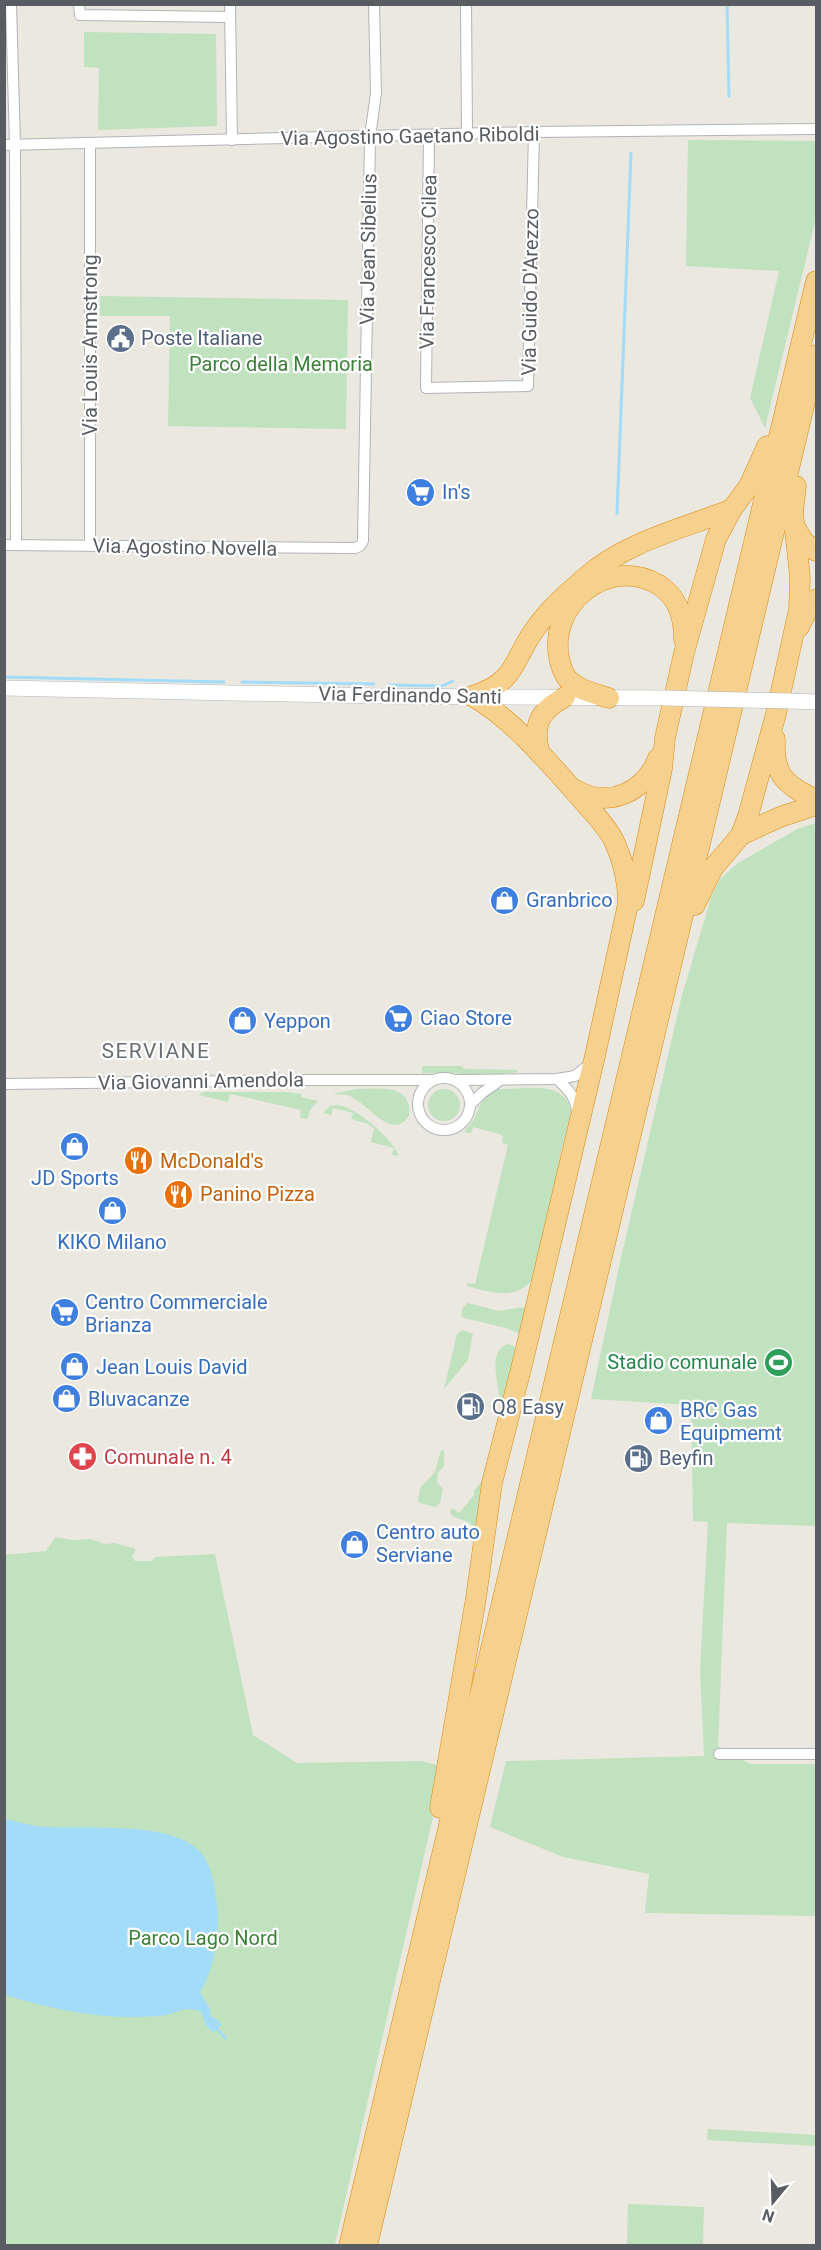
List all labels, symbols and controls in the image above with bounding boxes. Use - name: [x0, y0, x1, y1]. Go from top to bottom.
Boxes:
- street label: Via Agostino Gaetano Riboldi: [280, 122, 540, 150]
- street label: Via Jean Sibelius: [355, 173, 381, 325]
- street label: Via Francesco Cilea: [414, 174, 442, 350]
- street label: Via Guido D'Arezzo: [517, 208, 543, 376]
- street label: Via Louis Armstrong: [78, 254, 102, 436]
- public building icon: Poste Italiane: [104, 322, 136, 354]
- place label: Poste Italiane: [141, 326, 262, 350]
- park label: Parco della Memoria: [189, 352, 373, 376]
- supermarket icon: In's: [405, 476, 437, 508]
- place label: In's: [442, 480, 471, 504]
- street label: Via Agostino Novella: [93, 533, 277, 561]
- street label: Via Ferdinando Santi: [318, 681, 502, 709]
- shop icon: Granbrico: [489, 884, 521, 916]
- place label: Granbrico: [526, 888, 613, 912]
- supermarket icon: Ciao Store: [383, 1002, 415, 1034]
- shop icon: Yeppon: [227, 1005, 259, 1037]
- place label: Ciao Store: [420, 1006, 512, 1030]
- place label: Yeppon: [264, 1009, 331, 1033]
- district label: SERVIANE: [101, 1039, 211, 1063]
- street label: Via Giovanni Amendola: [98, 1067, 304, 1095]
- shop icon: JD Sports: [59, 1131, 91, 1163]
- restaurant icon: McDonald's: [123, 1145, 155, 1177]
- place label: McDonald's: [160, 1149, 264, 1173]
- place label: JD Sports: [31, 1166, 119, 1190]
- restaurant icon: Panino Pizza: [163, 1178, 195, 1210]
- place label: Panino Pizza: [200, 1182, 315, 1206]
- shop icon: KIKO Milano: [96, 1195, 128, 1227]
- place label: KIKO Milano: [57, 1230, 167, 1254]
- place label: Centro Commerciale Brianza: [85, 1290, 268, 1337]
- supermarket icon: Centro Commerciale Brianza: [48, 1297, 80, 1329]
- sports icon: Stadio comunale: [762, 1346, 794, 1378]
- place label: Stadio comunale: [607, 1350, 757, 1374]
- shop icon: Jean Louis David: [59, 1351, 91, 1383]
- place label: Jean Louis David: [96, 1355, 248, 1379]
- shop icon: Bluvacanze: [51, 1383, 83, 1415]
- place label: Bluvacanze: [88, 1387, 190, 1411]
- fuel station icon: Q8 Easy: [455, 1391, 487, 1423]
- place label: Q8 Easy: [492, 1395, 565, 1419]
- place label: BRC Gas Equipmemt: [680, 1398, 782, 1445]
- shop icon: BRC Gas Equipmemt: [643, 1405, 675, 1437]
- pharmacy icon: Comunale n. 4: [67, 1441, 99, 1473]
- fuel station icon: Beyfin: [622, 1442, 654, 1474]
- place label: Comunale n. 4: [104, 1445, 232, 1469]
- place label: Beyfin: [659, 1446, 714, 1470]
- place label: Centro auto Serviane: [376, 1520, 480, 1567]
- shop icon: Centro auto Serviane: [339, 1528, 371, 1560]
- park label: Parco Lago Nord: [128, 1926, 278, 1950]
- north arrow: [743, 2172, 803, 2232]
- text: N: [760, 2205, 777, 2227]

